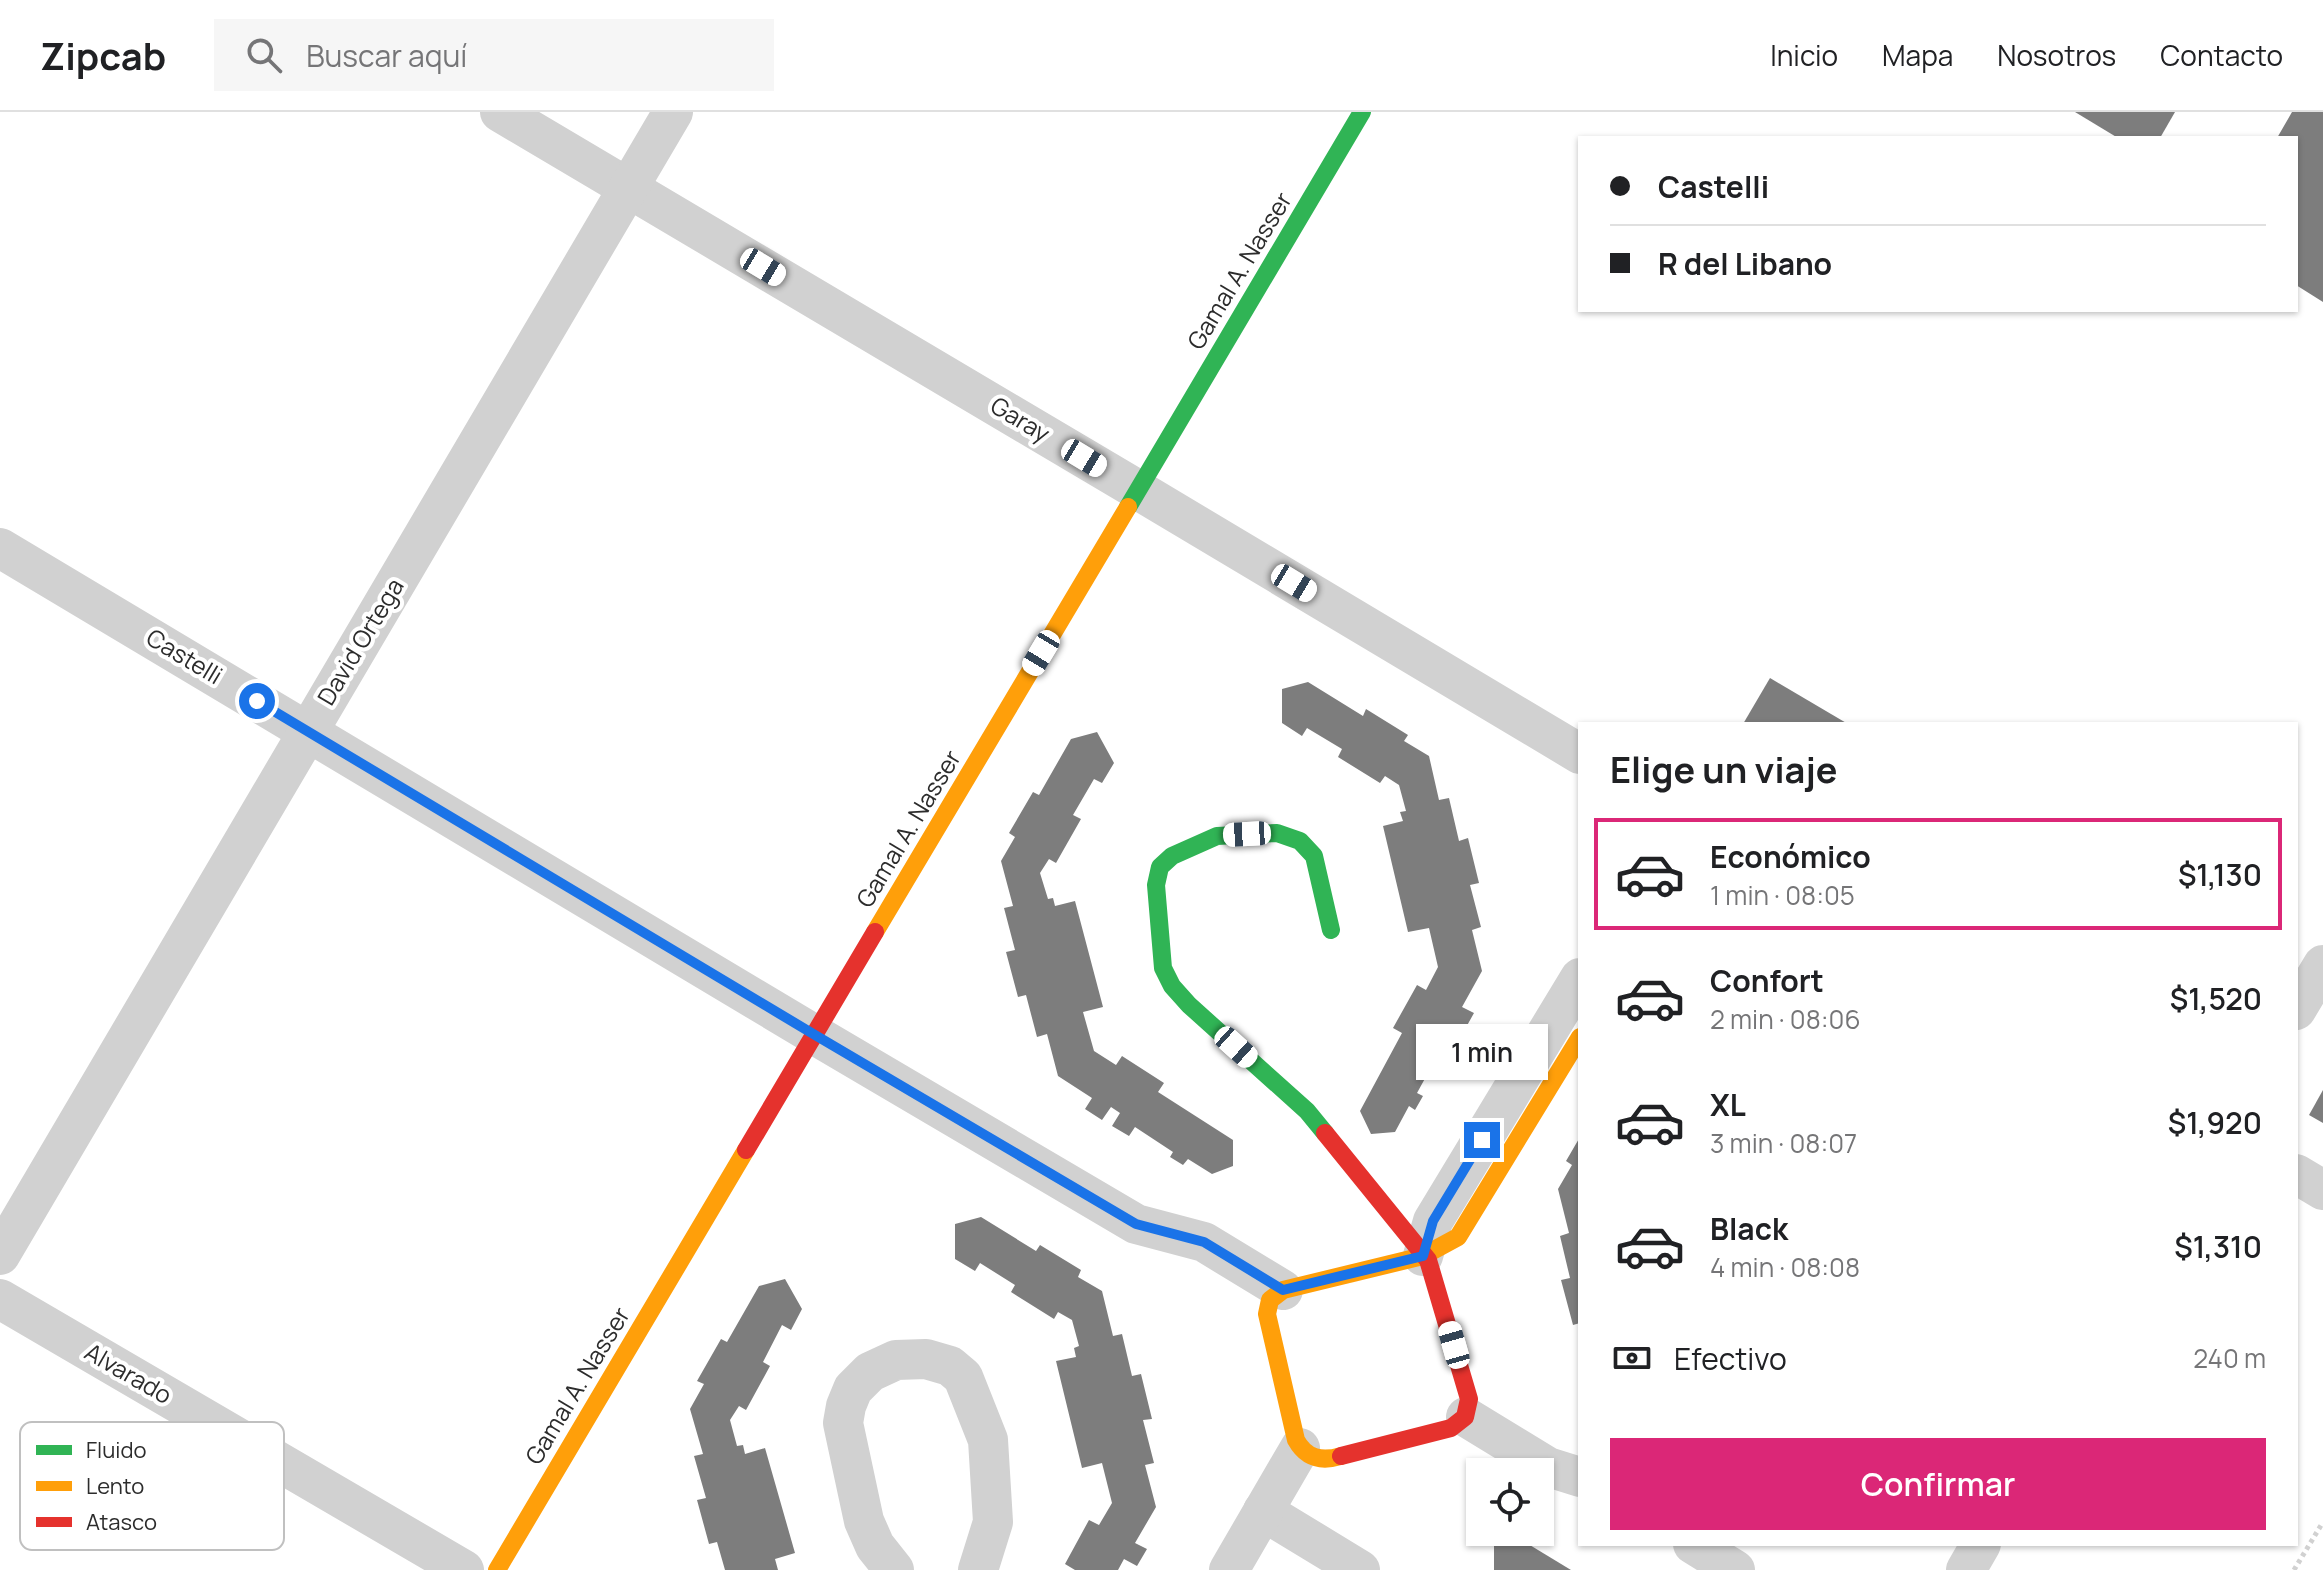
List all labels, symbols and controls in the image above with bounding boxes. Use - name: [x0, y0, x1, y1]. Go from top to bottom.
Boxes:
- search box: [214, 19, 774, 91]
- text: Zipcab: [40, 29, 166, 81]
- icon: search: [242, 33, 286, 77]
- text: Buscar aquí: [306, 35, 467, 76]
- text: Inicio: [1770, 36, 1838, 74]
- text: Mapa: [1882, 36, 1953, 74]
- text: Nosotros: [1997, 36, 2116, 74]
- text: Contacto: [2160, 36, 2283, 74]
- text: Castelli: [1658, 166, 1769, 207]
- street label: Gamal A. Nasser: [1179, 185, 1299, 355]
- text: R del Libano: [1658, 243, 1832, 284]
- car: [736, 244, 790, 290]
- street label: Garay: [985, 388, 1057, 449]
- car: [1057, 435, 1111, 481]
- car: [1267, 560, 1321, 606]
- street label: David Ortega: [309, 572, 411, 711]
- street label: Castelli: [141, 620, 229, 691]
- car: [1018, 626, 1064, 680]
- route start: [239, 683, 275, 719]
- street label: Gamal A. Nasser: [848, 743, 968, 913]
- text: Elige un viaje: [1610, 745, 1837, 794]
- car: [1222, 821, 1272, 847]
- text: Económico: [1710, 836, 1871, 877]
- icon: car: [1614, 838, 1686, 910]
- text: $1,130: [2178, 854, 2262, 895]
- text: 1 min · 08:05: [1710, 877, 1855, 913]
- text: Confort: [1710, 960, 1824, 1001]
- icon: car: [1614, 962, 1686, 1034]
- text: $1,520: [2170, 978, 2262, 1019]
- text: 2 min · 08:06: [1710, 1001, 1861, 1037]
- car: [1210, 1022, 1262, 1072]
- callout: 1 min: [1416, 1024, 1548, 1080]
- text: 1 min: [1451, 1034, 1513, 1070]
- text: XL: [1710, 1084, 1746, 1125]
- icon: car: [1614, 1086, 1686, 1158]
- text: $1,920: [2168, 1102, 2262, 1143]
- route end: [1464, 1122, 1500, 1158]
- text: 3 min · 08:07: [1710, 1125, 1857, 1161]
- text: Black: [1710, 1208, 1788, 1249]
- icon: car: [1614, 1210, 1686, 1282]
- text: $1,310: [2174, 1226, 2262, 1267]
- text: 4 min · 08:08: [1710, 1249, 1860, 1285]
- street label: Gamal A. Nasser: [517, 1300, 637, 1470]
- car: [1436, 1319, 1472, 1371]
- street label: Alvarado: [79, 1335, 178, 1411]
- icon: cash: [1610, 1336, 1654, 1380]
- text: Efectivo: [1674, 1338, 1787, 1379]
- text: 240 m: [2193, 1340, 2266, 1376]
- legend: [20, 1422, 284, 1550]
- text: Fluido: [86, 1435, 146, 1465]
- button: Confirmar: [1610, 1438, 2266, 1530]
- map controls: [1466, 1458, 1554, 1546]
- button: locate: [1466, 1458, 1554, 1546]
- text: Lento: [86, 1471, 144, 1501]
- text: Atasco: [86, 1507, 157, 1537]

